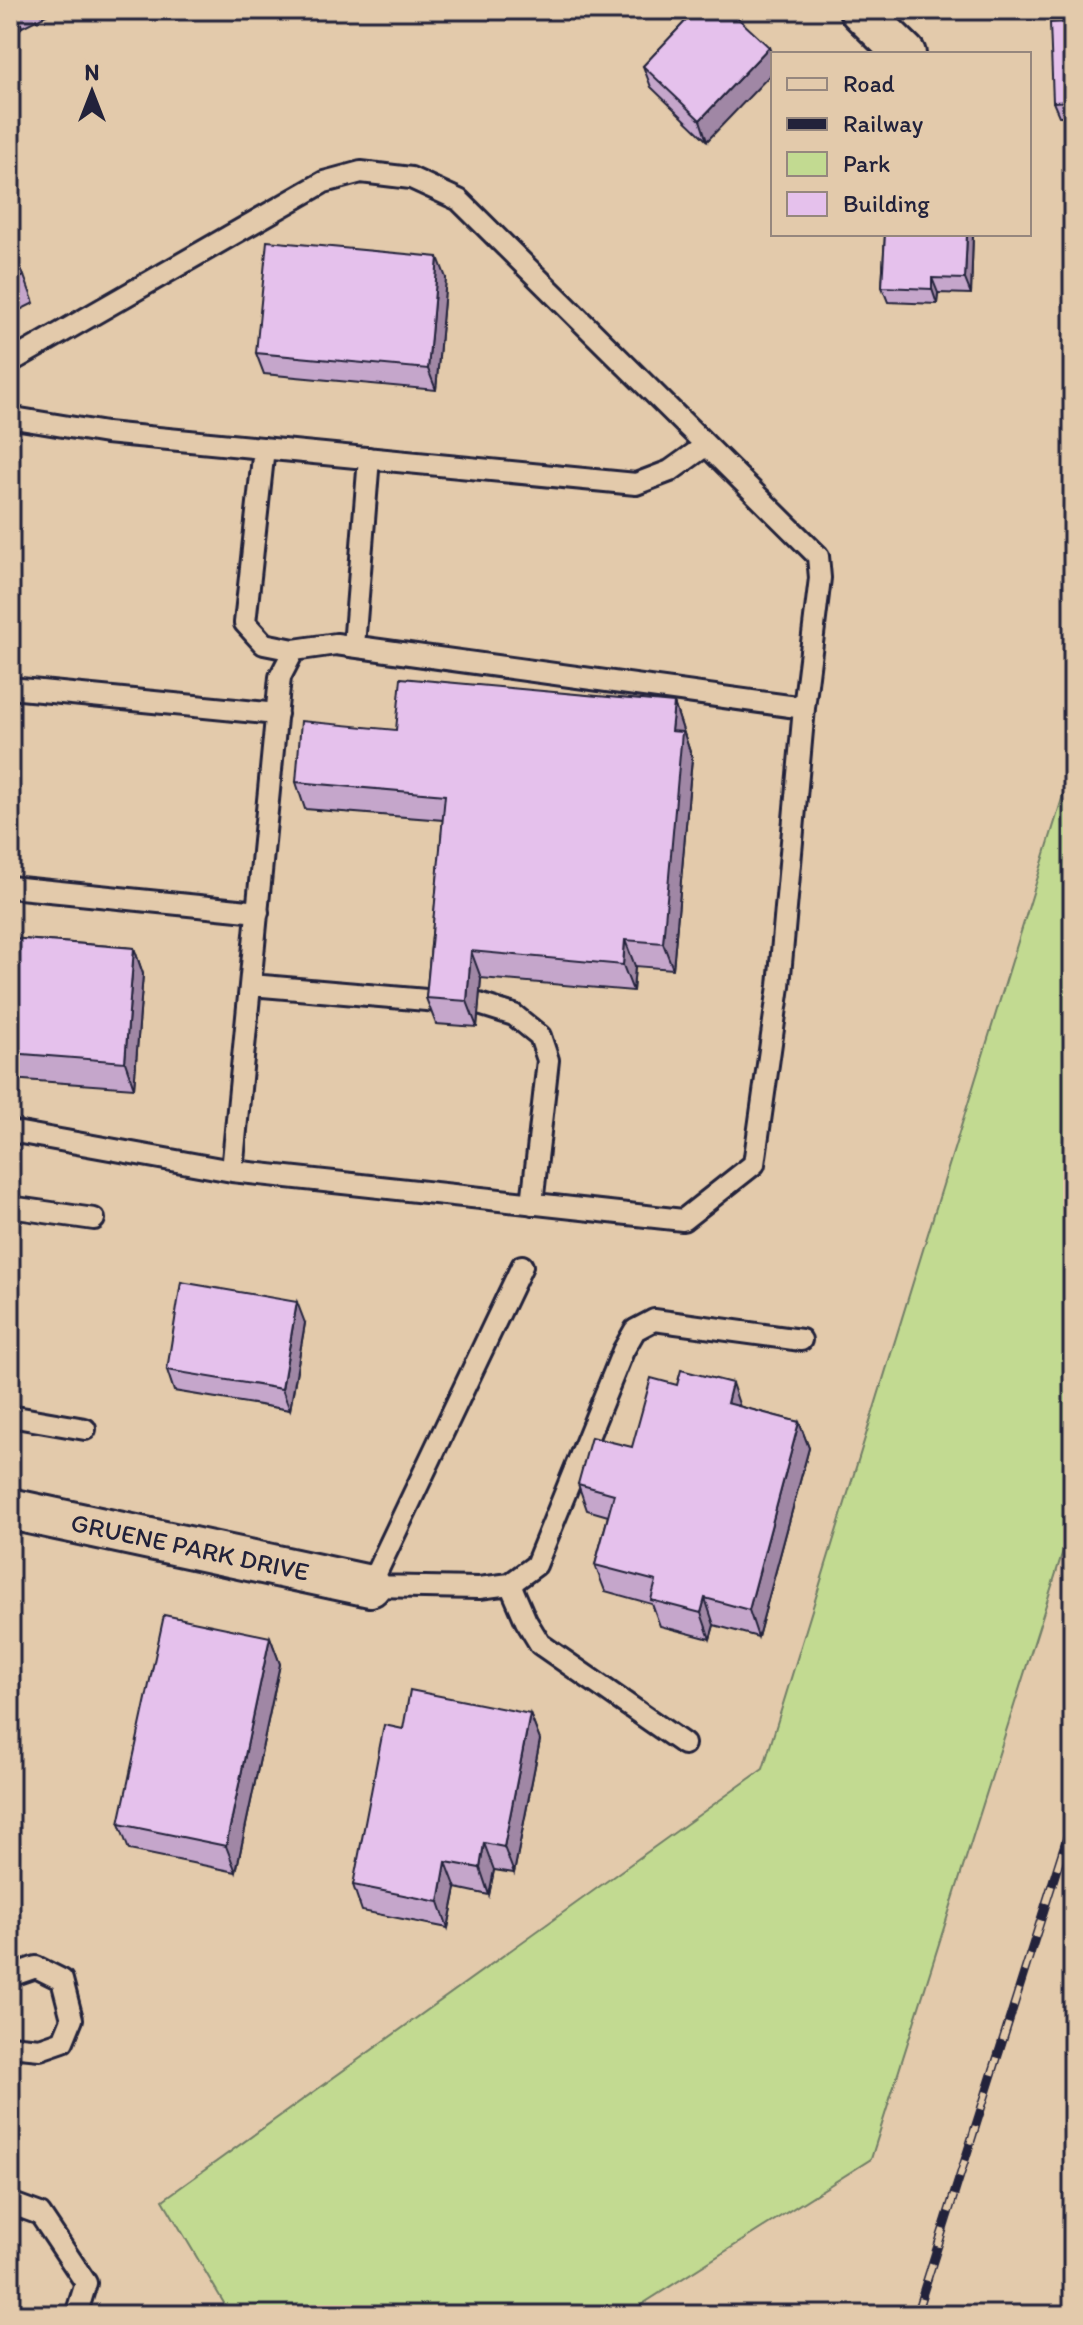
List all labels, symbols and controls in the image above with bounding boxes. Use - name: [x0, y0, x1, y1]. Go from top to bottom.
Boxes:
- north arrow: [52, 52, 132, 132]
- legend: [771, 52, 1031, 236]
- text: N: [85, 59, 99, 86]
- text: Road: [843, 69, 895, 98]
- text: Railway: [843, 109, 924, 138]
- text: Park: [843, 149, 890, 178]
- text: Building: [843, 189, 930, 218]
- street label: GRUENE PARK DRIVE: [68, 1506, 312, 1588]

